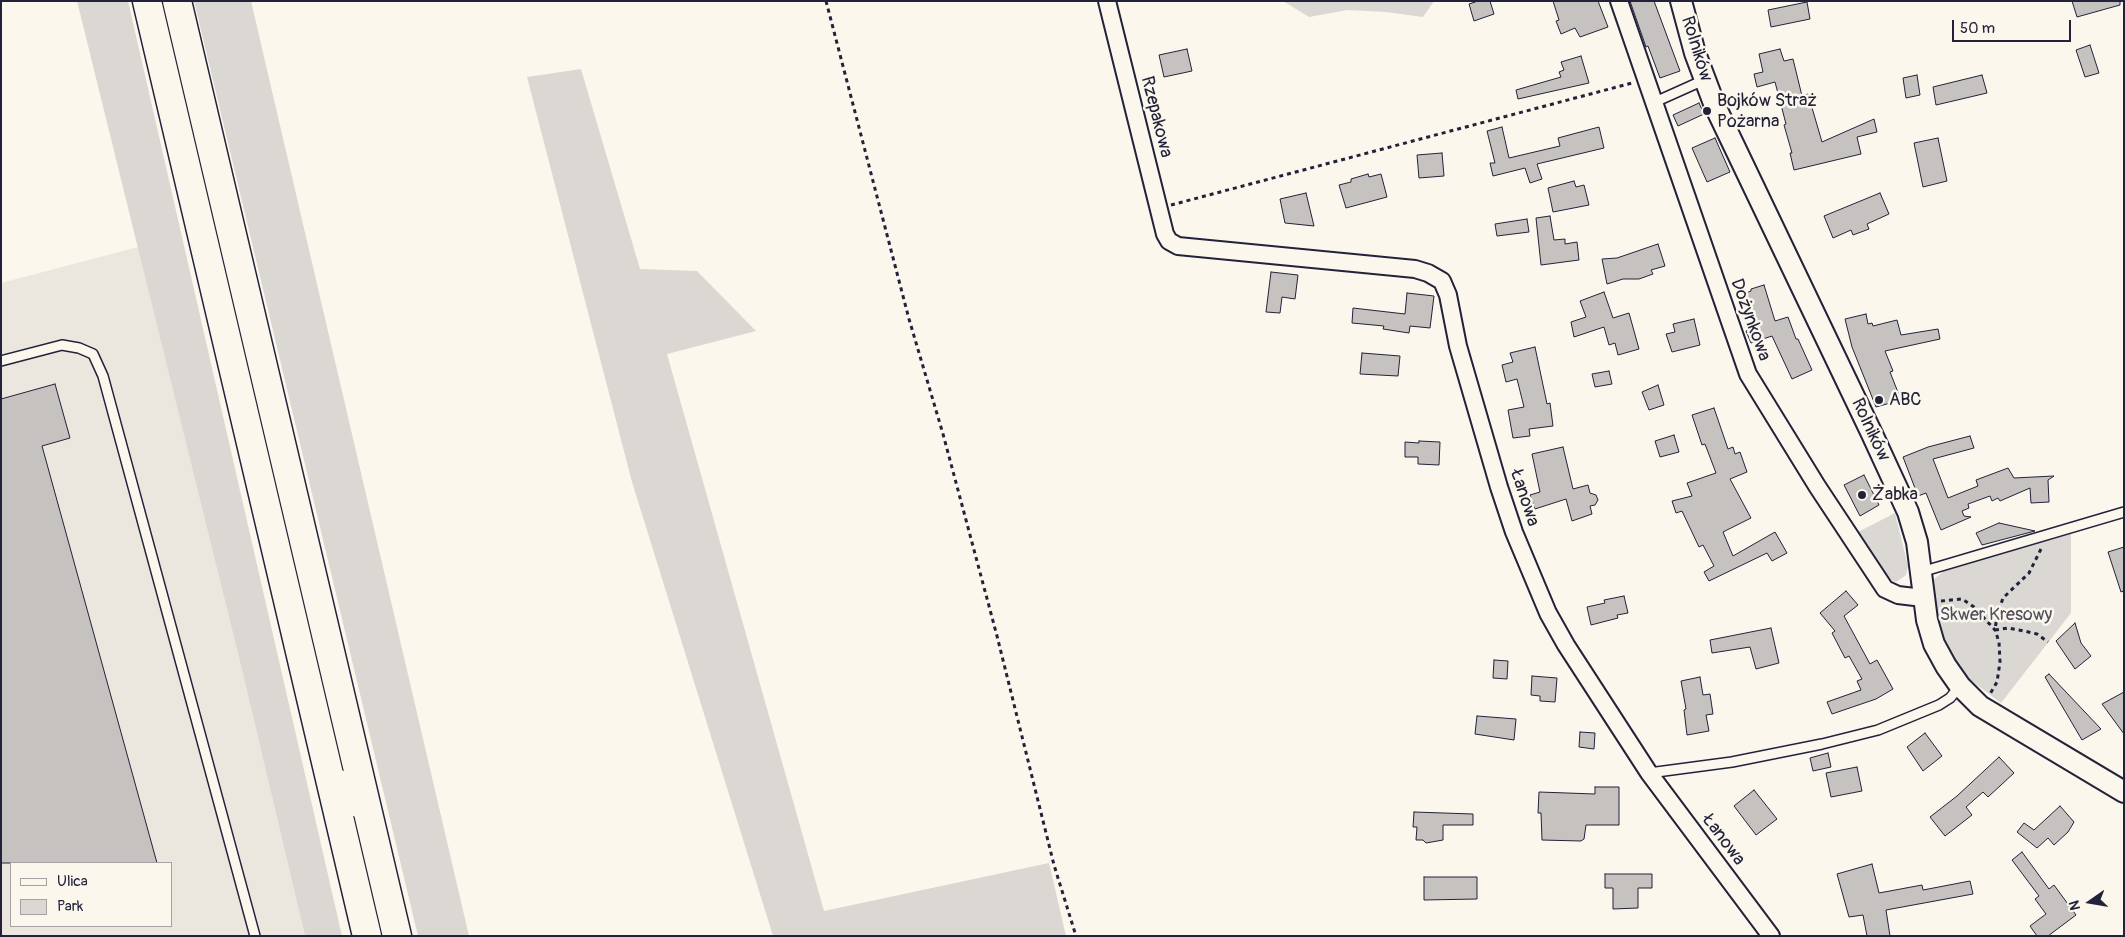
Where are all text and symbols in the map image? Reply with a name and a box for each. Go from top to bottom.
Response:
scale bar [1955,10,2074,42]
street label: Rolników [1676,14,1716,84]
text: 50 m [1960,19,1995,38]
street label: Rzepakowa [1135,74,1177,160]
place label: Bojków Straż Pożarna [1717,90,1817,132]
marker: Bojków Straż Pożarna [1701,105,1713,117]
street label: Dożynkowa [1725,276,1775,364]
place label: ABC [1889,389,1921,411]
marker: ABC [1873,394,1885,406]
street label: Rolników [1846,395,1894,465]
street label: Łanowa [1505,467,1543,529]
place label: Żabka [1872,484,1918,506]
marker: Żabka [1856,489,1868,501]
park label: Skwer Kresowy [1940,604,2052,626]
street label: Łanowa [1697,810,1749,870]
legend [10,862,172,927]
text: Ulica [57,872,88,891]
north arrow [2065,877,2115,927]
text: Park [57,897,83,916]
text: N [2066,899,2084,912]

